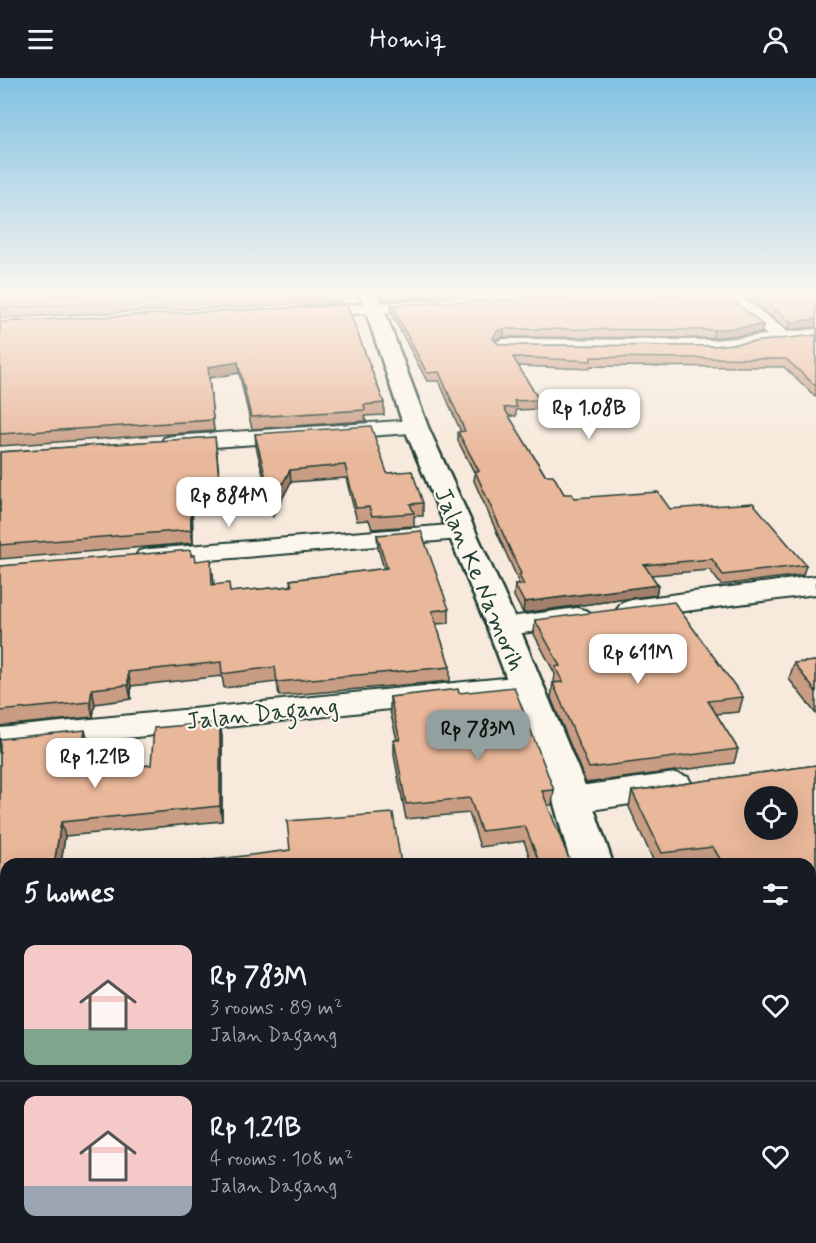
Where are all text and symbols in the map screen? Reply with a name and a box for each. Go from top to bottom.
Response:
text: Homiq [369,22,447,57]
icon: menu [24,23,57,56]
icon: person [759,23,792,56]
pin: Rp 1.08B [527,389,651,440]
text: Rp 1.08B [552,395,626,422]
pin: Rp 884M [174,477,284,528]
text: Rp 884M [190,483,268,510]
street label: Jalan Ke Namorih [426,483,531,676]
pin: Rp 611M [583,634,693,685]
text: Rp 611M [603,640,673,667]
street label: Jalan Dagang [185,691,340,741]
pin: Rp 783M [423,710,533,761]
text: Rp 783M [441,716,515,743]
pin: Rp 1.21B [33,738,157,789]
text: Rp 1.21B [60,744,130,771]
map controls [744,786,798,840]
button: locate [744,786,798,840]
text: 5 homes [24,877,115,911]
icon: filters [759,878,792,911]
text: Rp 783M [210,961,307,995]
icon: home [72,969,144,1041]
icon: heart [759,989,792,1022]
text: 3 rooms · 89 m² [210,995,343,1022]
text: Jalan Dagang [210,1022,337,1049]
text: Rp 1.21B [210,1112,301,1146]
icon: home [72,1120,144,1192]
icon: heart [759,1140,792,1173]
text: 4 rooms · 108 m² [210,1146,353,1173]
text: Jalan Dagang [210,1173,337,1200]

